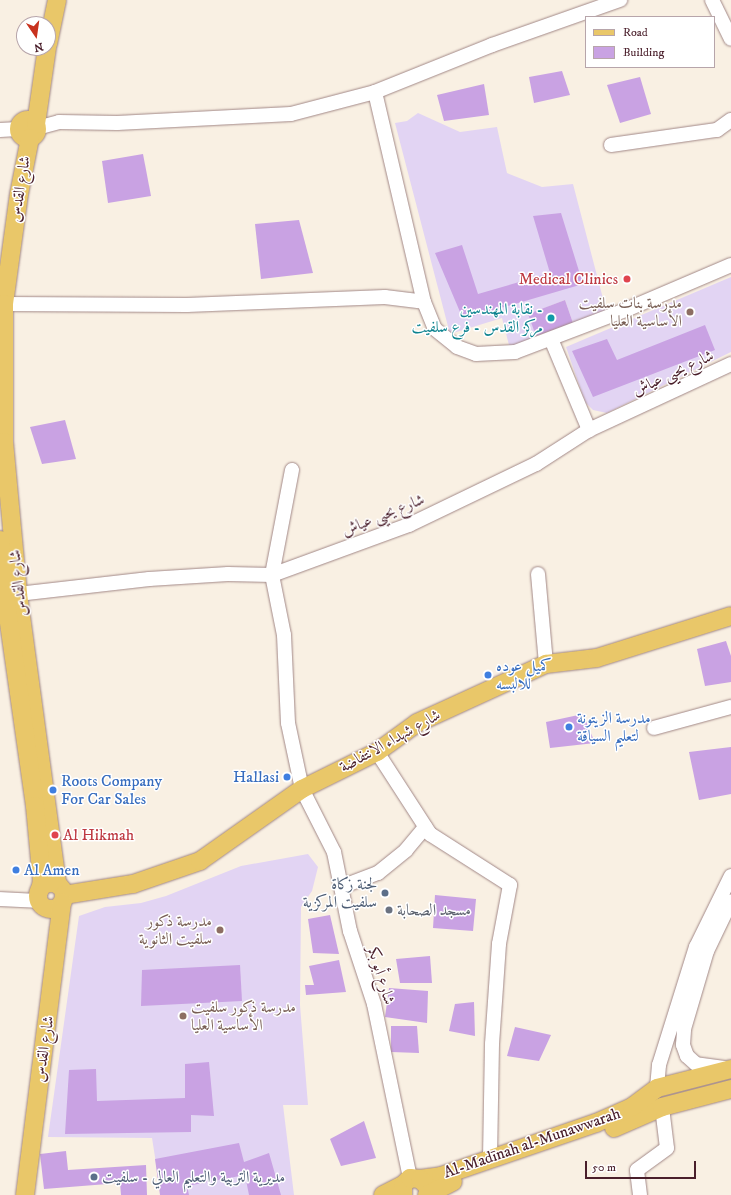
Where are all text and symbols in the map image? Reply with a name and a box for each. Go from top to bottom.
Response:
north arrow [16,16,56,56]
legend [585,16,715,68]
text: Road [623,25,648,40]
text: N [32,39,44,55]
text: Building [623,45,664,60]
street label: شارع القدس [5,154,35,224]
place label: Medical Clinics [519,269,618,289]
marker: Medical Clinics [621,273,633,285]
place label: مدرسة بنات سلفيت الأساسية العليا [578,293,682,331]
place label: نقابة المهندسين - مركز القدس - فرع سلفيت [412,299,543,337]
marker: مدرسة بنات سلفيت الأساسية العليا [685,307,695,317]
marker: نقابة المهندسين - مركز القدس - فرع سلفيت [546,313,556,323]
street label: شارع يحيى عياش [629,346,717,400]
street label: شارع يحيى عياش [339,490,427,540]
street label: شارع القدس [5,549,31,617]
place label: كميل عوده للالبسه [496,656,552,694]
marker: كميل عوده للالبسه [483,670,493,680]
street label: شارع شهداء الانتفاضة [336,705,444,777]
place label: مدرسة الزيتونة لتعليم السياقة [577,708,651,746]
marker: مدرسة الزيتونة لتعليم السياقة [564,722,574,732]
place label: Hallasi [233,767,279,787]
place label: Roots Company For Car Sales [61,771,162,809]
marker: Hallasi [282,772,292,782]
marker: Roots Company For Car Sales [48,785,58,795]
place label: Al Hikmah [63,825,134,845]
marker: Al Hikmah [50,830,60,840]
place label: Al Amen [24,860,80,880]
marker: Al Amen [11,865,21,875]
place label: لجنة زكاة سلفيت المركزية [303,874,377,912]
marker: لجنة زكاة سلفيت المركزية [380,888,390,898]
place label: مسجد الصحابة [397,900,471,920]
marker: مسجد الصحابة [384,905,394,915]
place label: مدرسة ذكور سلفيت الثانوية [139,911,212,949]
marker: مدرسة ذكور سلفيت الثانوية [215,925,225,935]
street label: شارع أبو بكر [363,943,399,1007]
place label: مدرسة ذكور سلفيت الأساسية العليا [191,997,296,1035]
marker: مدرسة ذكور سلفيت الأساسية العليا [178,1011,188,1021]
street label: شارع القدس [30,1015,58,1083]
street label: Al-Madīnah al-Munawwarah [441,1104,623,1182]
scale bar [587,1153,698,1179]
text: 50 m [592,1160,616,1175]
place label: مديرية التربية والتعليم العالي - سلفيت [102,1167,285,1187]
marker: مديرية التربية والتعليم العالي - سلفيت [89,1172,99,1182]

